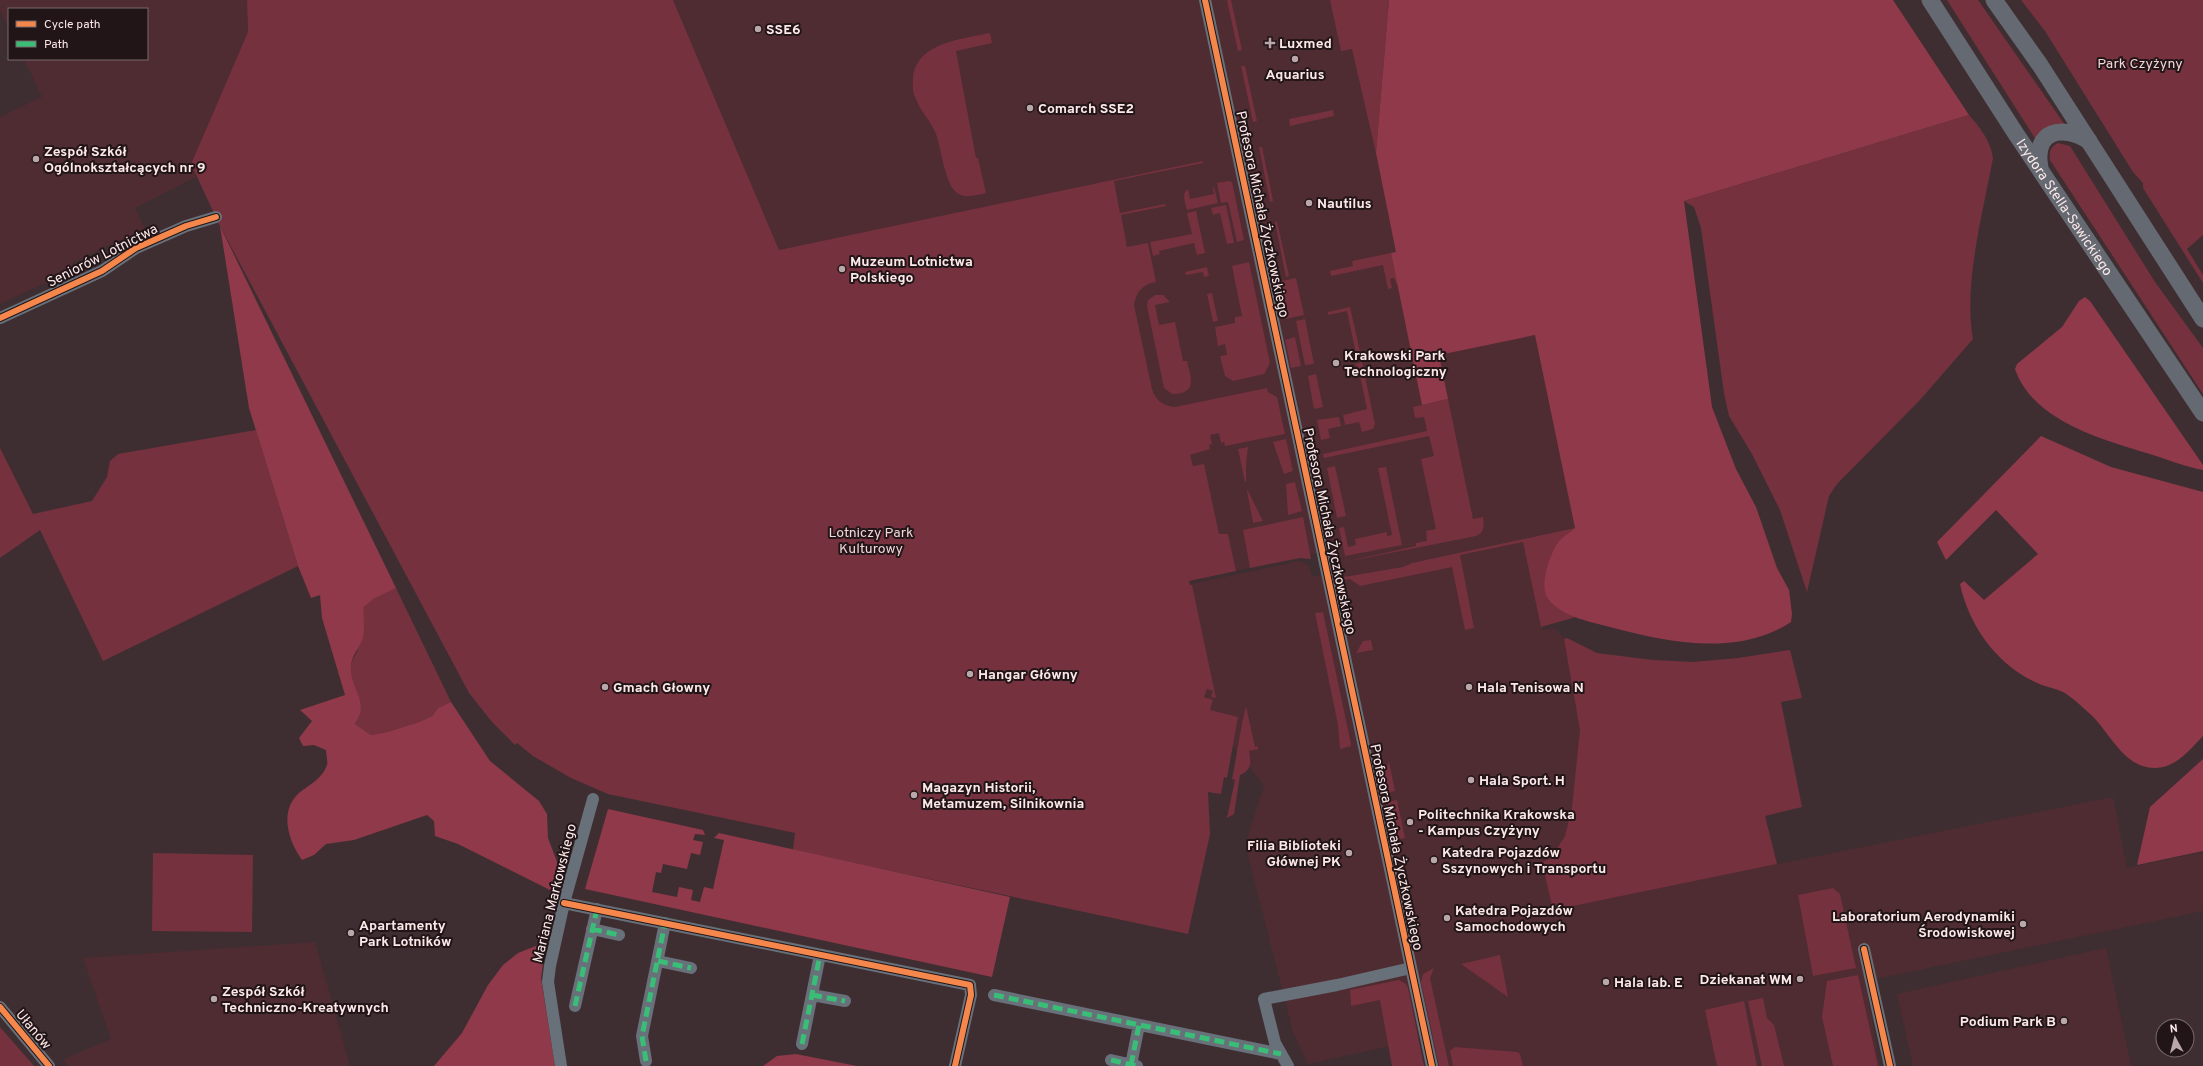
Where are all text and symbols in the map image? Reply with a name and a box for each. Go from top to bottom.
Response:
legend [8,8,148,60]
text: Cycle path [44,17,101,33]
place label: SSE6 [766,22,801,39]
marker: SSE6 [753,24,763,34]
place label: Luxmed [1279,36,1332,53]
text: Path [44,37,69,53]
marker: Luxmed [1264,37,1276,49]
marker: Aquarius [1290,54,1300,64]
park label: Park Czyżyny [2097,56,2183,73]
place label: Aquarius [1265,67,1325,84]
place label: Comarch SSE2 [1038,101,1134,118]
marker: Comarch SSE2 [1025,103,1035,113]
street label: Profesora Michała Życzkowskiego [1231,109,1293,319]
street label: Izydora Stella-Sawickiego [2012,136,2116,280]
place label: Zespół Szkół Ogólnokształcących nr 9 [44,144,206,177]
marker: Zespół Szkół Ogólnokształcących nr 9 [31,154,41,164]
place label: Nautilus [1317,196,1372,213]
marker: Nautilus [1304,198,1314,208]
street label: Seniorów Lotnictwa [44,221,161,292]
place label: Muzeum Lotnictwa Polskiego [850,254,973,287]
marker: Muzeum Lotnictwa Polskiego [837,264,847,274]
place label: Krakowski Park Technologiczny [1344,348,1447,381]
marker: Krakowski Park Technologiczny [1331,358,1341,368]
street label: Profesora Michała Życzkowskiego [1298,426,1360,636]
park label: Lotniczy Park Kulturowy [828,525,914,558]
place label: Hangar Główny [978,667,1078,684]
marker: Hangar Główny [965,669,975,679]
place label: Gmach Głowny [613,680,710,697]
place label: Hala Tenisowa N [1477,680,1584,697]
marker: Gmach Głowny [600,682,610,692]
marker: Hala Tenisowa N [1464,682,1474,692]
street label: Profesora Michała Życzkowskiego [1365,742,1427,952]
place label: Hala Sport. H [1479,773,1565,790]
marker: Hala Sport. H [1466,775,1476,785]
place label: Magazyn Historii, Metamuzem, Silnikownia [922,780,1084,813]
marker: Magazyn Historii, Metamuzem, Silnikownia [909,790,919,800]
place label: Politechnika Krakowska - Kampus Czyżyny [1418,807,1575,840]
marker: Politechnika Krakowska - Kampus Czyżyny [1405,817,1415,827]
street label: Mariana Markowskiego [530,822,581,965]
place label: Filia Biblioteki Głównej PK [1247,838,1341,871]
place label: Katedra Pojazdów Sszynowych i Transportu [1442,845,1606,878]
marker: Filia Biblioteki Głównej PK [1344,848,1354,858]
marker: Katedra Pojazdów Sszynowych i Transportu [1429,855,1439,865]
place label: Katedra Pojazdów Samochodowych [1455,903,1573,936]
place label: Laboratorium Aerodynamiki Środowiskowej [1832,909,2015,942]
marker: Katedra Pojazdów Samochodowych [1442,913,1452,923]
place label: Apartamenty Park Lotników [359,918,451,951]
marker: Laboratorium Aerodynamiki Środowiskowej [2018,919,2028,929]
marker: Apartamenty Park Lotników [346,928,356,938]
place label: Dziekanat WM [1700,972,1792,989]
marker: Dziekanat WM [1795,974,1805,984]
place label: Hala lab. E [1614,975,1683,992]
marker: Hala lab. E [1601,977,1611,987]
place label: Zespół Szkół Techniczno-Kreatywnych [222,984,389,1017]
marker: Zespół Szkół Techniczno-Kreatywnych [209,994,219,1004]
street label: Ułanów [11,1007,54,1053]
place label: Podium Park B [1960,1014,2056,1031]
marker: Podium Park B [2059,1016,2069,1026]
north arrow [2155,1018,2195,1058]
text: N [2169,1022,2179,1036]

